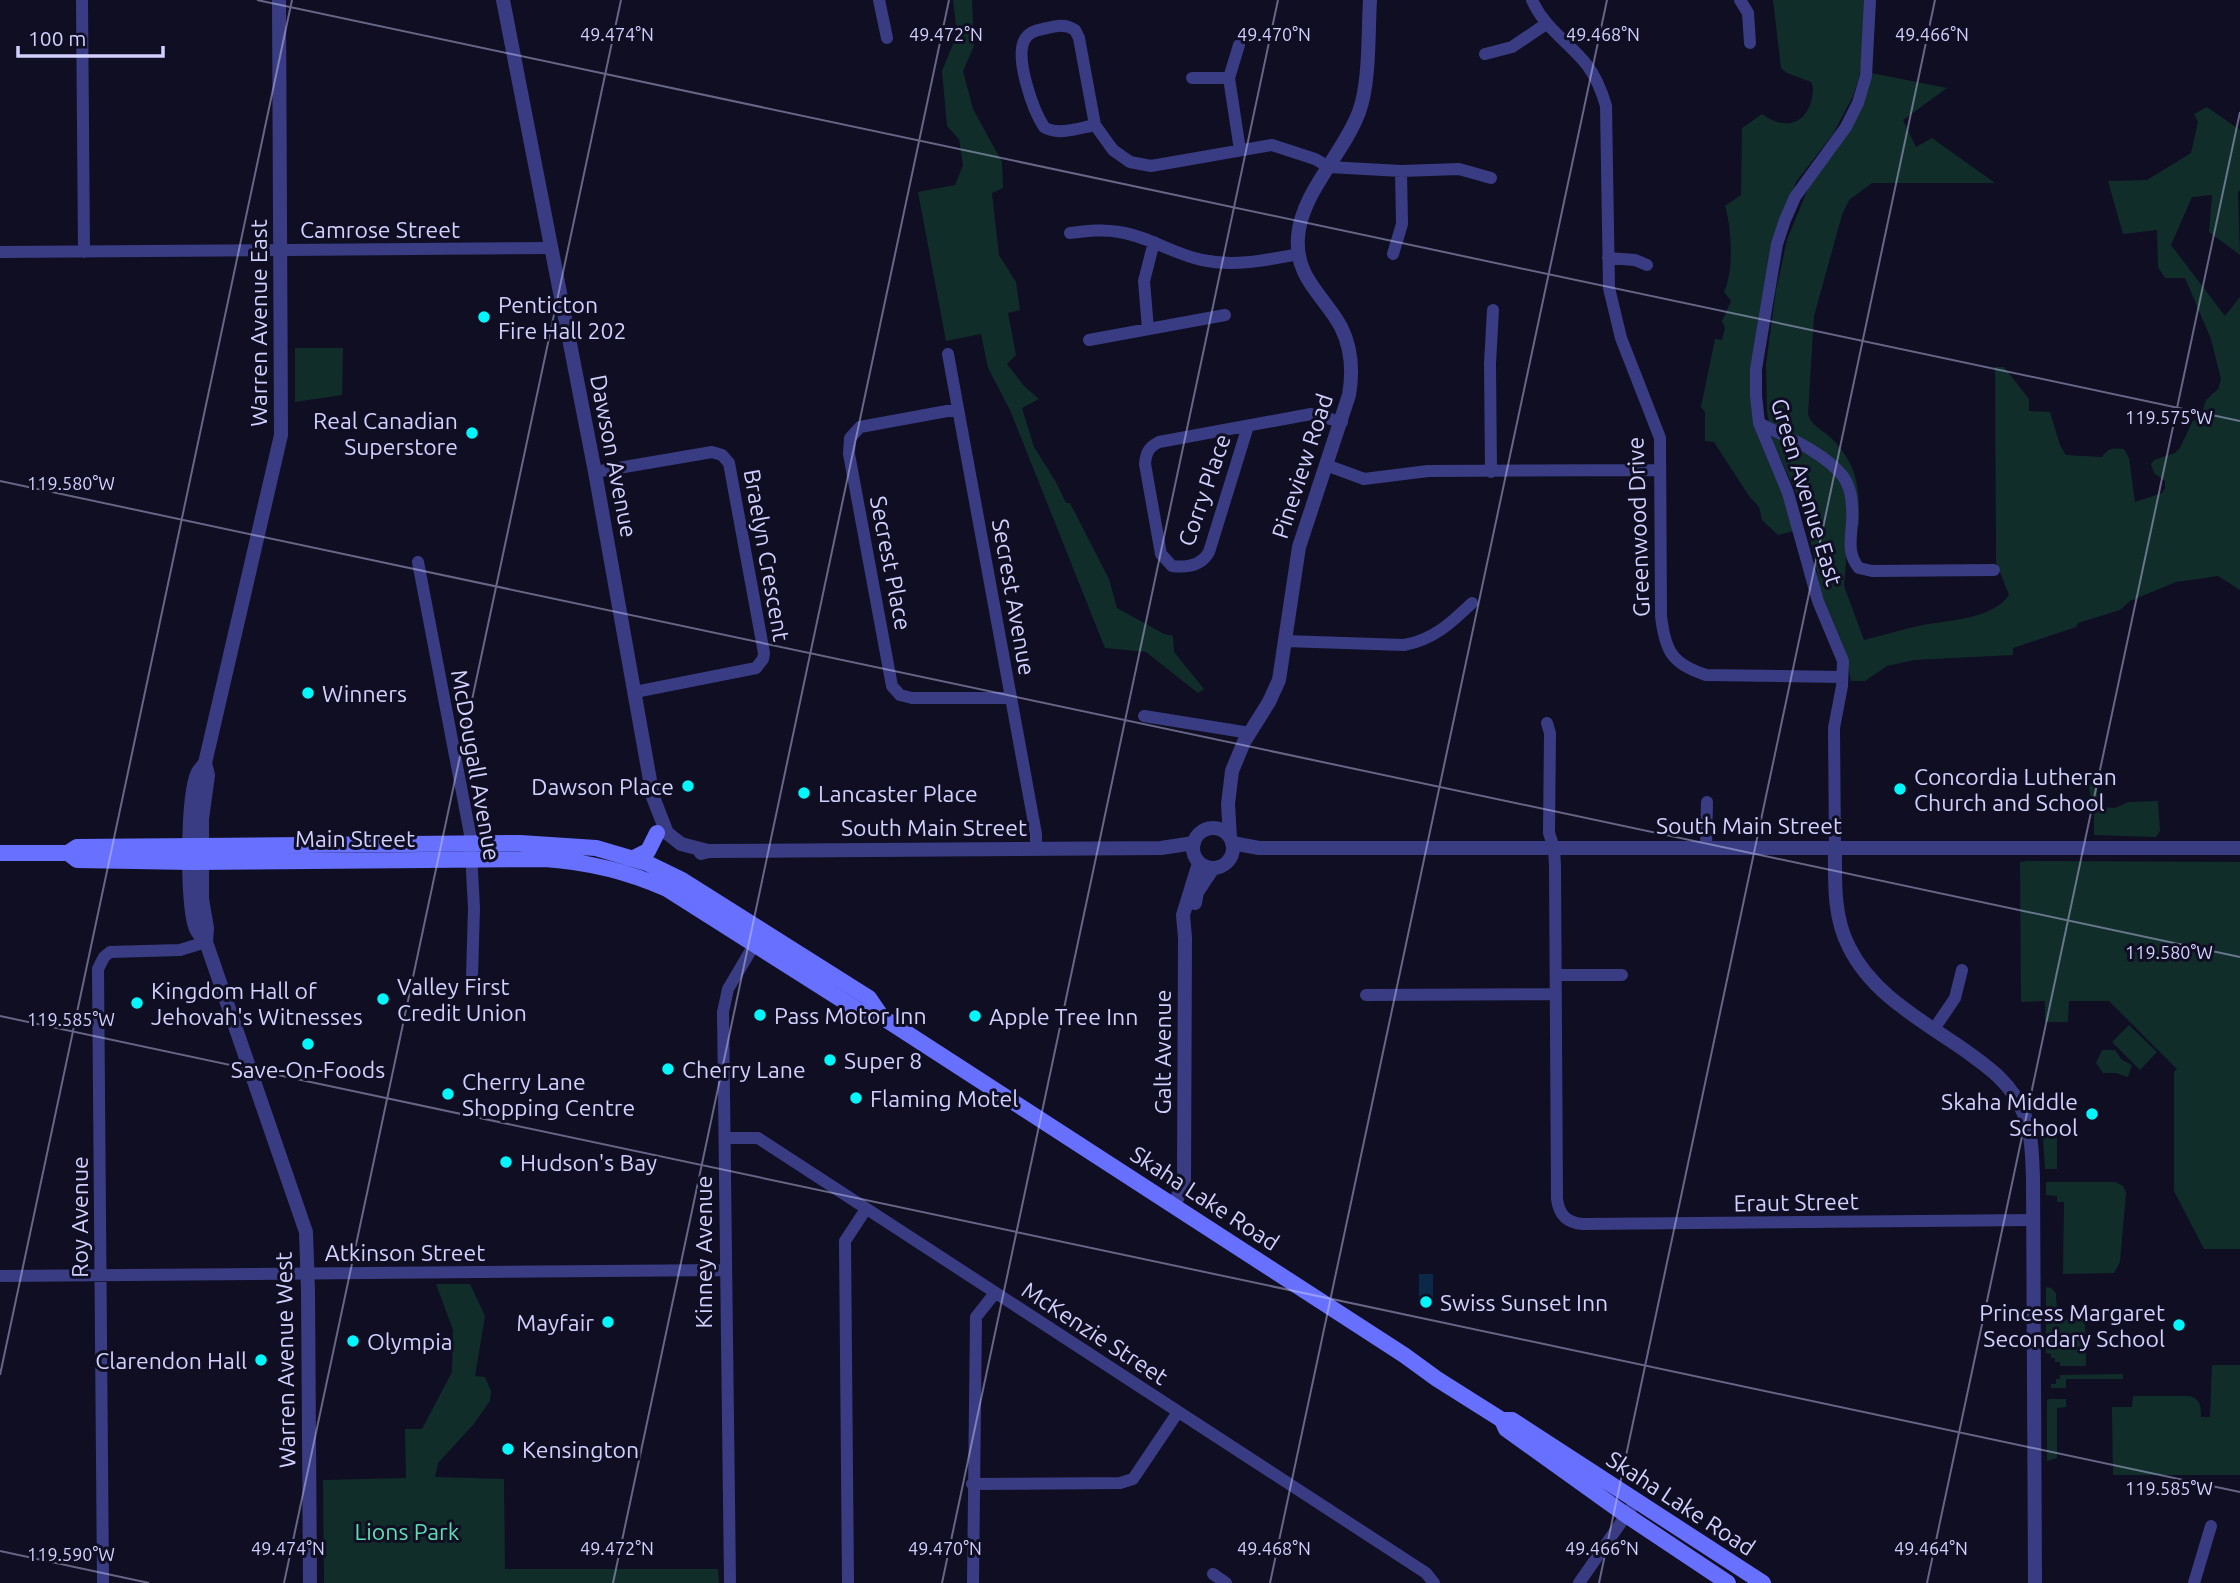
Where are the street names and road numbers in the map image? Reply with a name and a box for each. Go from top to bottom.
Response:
street label: Camrose Street [300,217,460,242]
street label: Warren Avenue East [246,219,271,427]
street label: Dawson Avenue [586,373,642,539]
street label: Pineview Road [1267,390,1337,542]
street label: Green Avenue East [1767,395,1847,589]
street label: Corry Place [1173,431,1235,549]
street label: Greenwood Drive [1622,436,1654,618]
street label: Braelyn Crescent [740,467,794,643]
street label: Secrest Place [866,494,916,632]
street label: Secrest Avenue [988,517,1040,677]
street label: McDougall Avenue [447,668,505,862]
street label: South Main Street [1656,813,1842,838]
street label: South Main Street [841,815,1027,840]
street label: Main Street [295,826,415,851]
street label: Galt Avenue [1150,990,1175,1114]
street label: Skaha Lake Road [1126,1141,1284,1255]
street label: Roy Avenue [67,1156,92,1278]
street label: Kinney Avenue [691,1176,716,1328]
street label: Eraut Street [1733,1188,1859,1216]
street label: Atkinson Street [325,1240,485,1265]
street label: Warren Avenue West [271,1252,299,1468]
street label: McKenzie Street [1018,1277,1172,1389]
street label: Skaha Lake Road [1602,1446,1760,1560]

